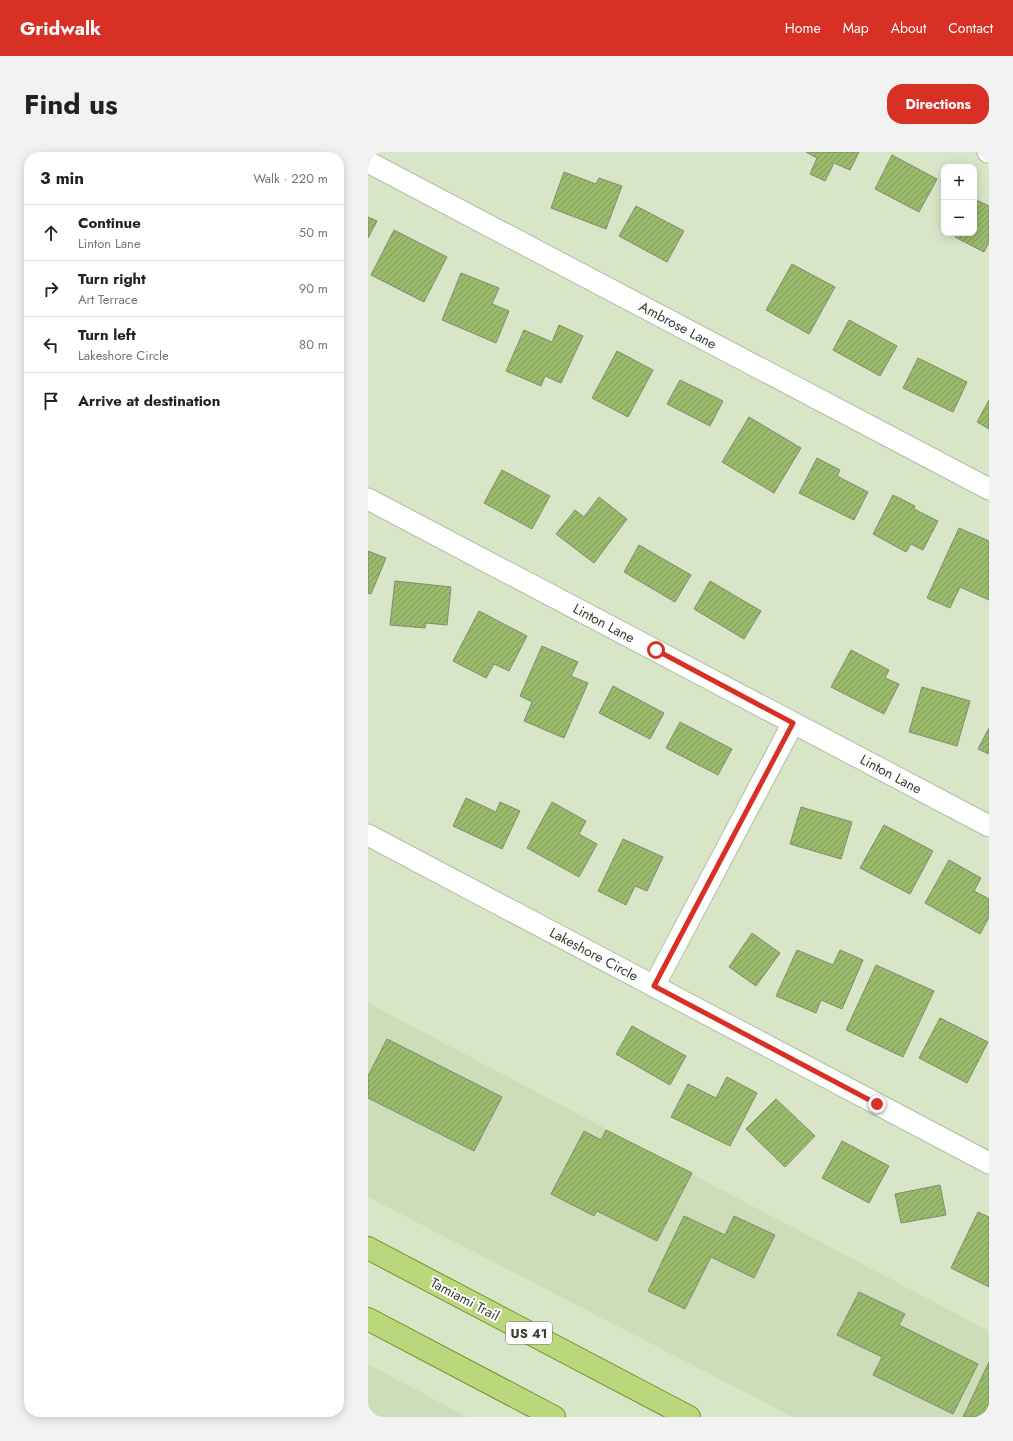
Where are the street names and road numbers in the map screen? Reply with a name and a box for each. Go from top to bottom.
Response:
street label: Ambrose Lane [636,296,720,354]
street label: Linton Lane [570,598,638,648]
street label: Linton Lane [857,749,925,799]
street label: Lakeshore Circle [546,922,642,986]
street label: Tamiami Trail [427,1272,503,1326]
road number: US 41 [506,1322,552,1344]

